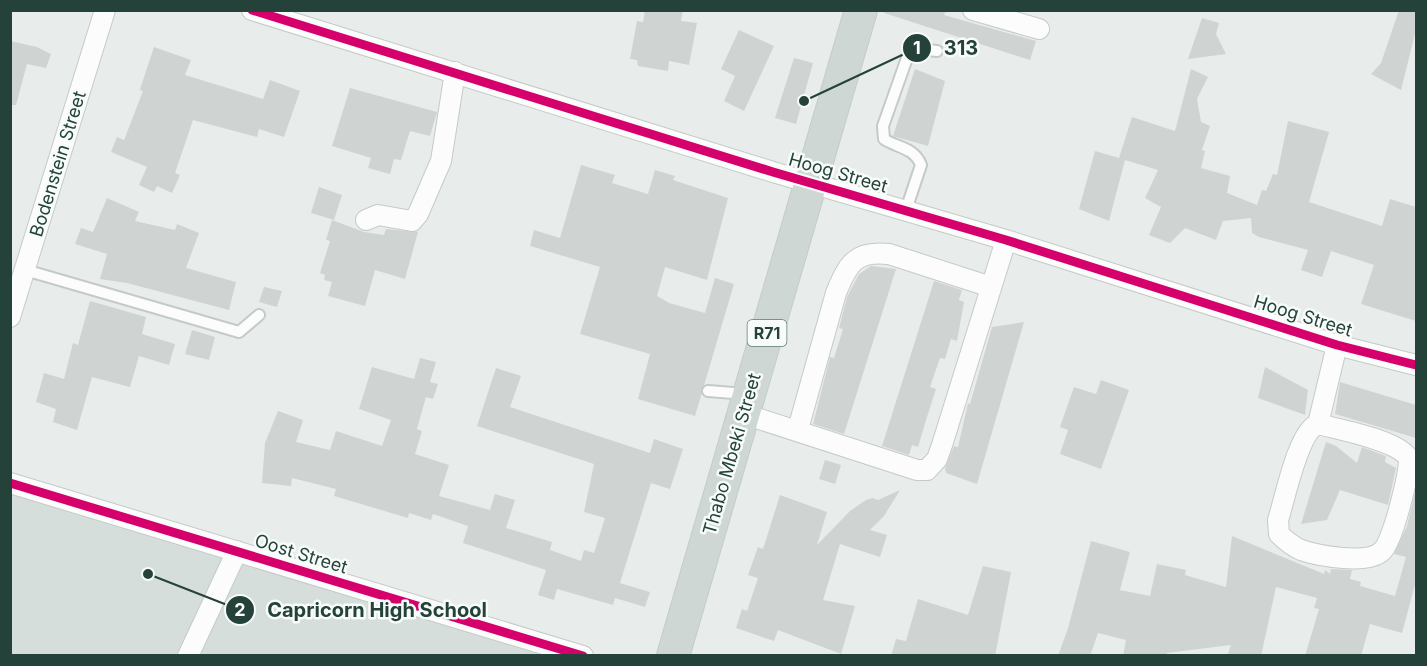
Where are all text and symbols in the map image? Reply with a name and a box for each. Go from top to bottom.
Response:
callout: 313 [902,29,990,67]
text: 313 [944,36,978,60]
text: 1 [913,37,921,58]
street label: Bodenstein Street [25,88,90,239]
street label: Hoog Street [786,148,890,197]
street label: Hoog Street [1251,291,1355,340]
road number: R71 [748,320,786,346]
street label: Thabo Mbeki Street [698,371,765,537]
street label: Oost Street [252,529,350,578]
callout: Capricorn High School [225,591,498,629]
text: Capricorn High School [267,598,487,622]
text: 2 [234,599,246,620]

